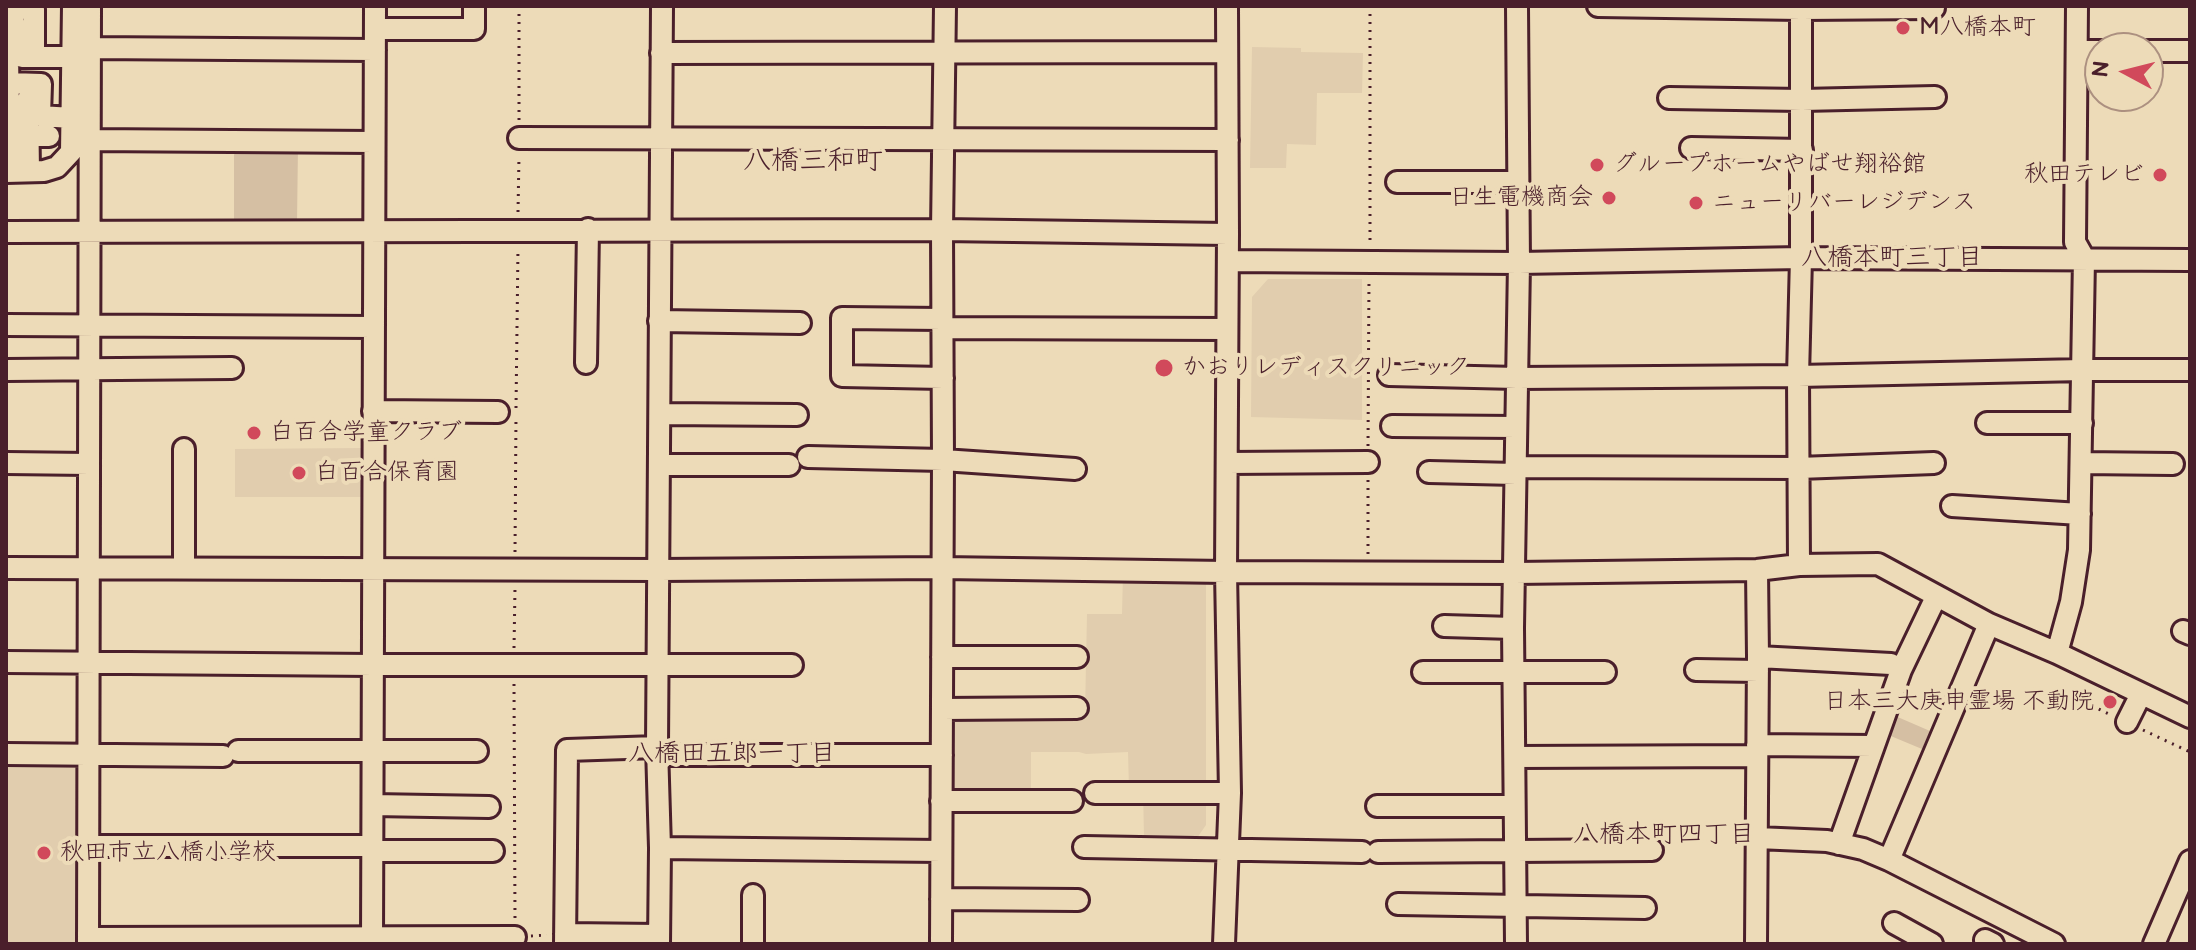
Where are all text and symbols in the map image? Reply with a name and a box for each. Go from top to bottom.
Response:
place label: M八橋本町 [1919,14,2036,42]
marker: M八橋本町 [1894,19,1912,37]
north arrow [2084,32,2164,112]
text: N [2087,59,2116,79]
district label: 八橋三和町 [743,145,883,179]
place label: グループホームやばせ翔裕館 [1613,151,1926,179]
marker: グループホームやばせ翔裕館 [1588,156,1606,174]
place label: 秋田テレビ [2024,161,2144,189]
marker: 秋田テレビ [2151,166,2169,184]
place label: 日生電機商会 [1449,184,1593,212]
marker: 日生電機商会 [1600,189,1618,207]
place label: ニューリバーレジデンス [1712,189,1976,217]
marker: ニューリバーレジデンス [1687,194,1705,212]
district label: 八橋本町三丁目 [1801,242,1983,274]
place label: かおりレディスクリニック [1182,354,1470,382]
marker: かおりレディスクリニック [1153,357,1175,379]
place label: 白百合学童クラブ [270,419,462,447]
marker: 白百合学童クラブ [245,424,263,442]
place label: 白百合保育園 [315,459,459,487]
marker: 白百合保育園 [290,464,308,482]
place label: 日本三大庚申霊場 不動院 [1824,688,2094,716]
marker: 日本三大庚申霊場 不動院 [2101,693,2119,711]
district label: 八橋田五郎一丁目 [628,738,836,770]
district label: 八橋本町四丁目 [1573,819,1755,851]
place label: 秋田市立八橋小学校 [60,839,276,867]
marker: 秋田市立八橋小学校 [35,844,53,862]

